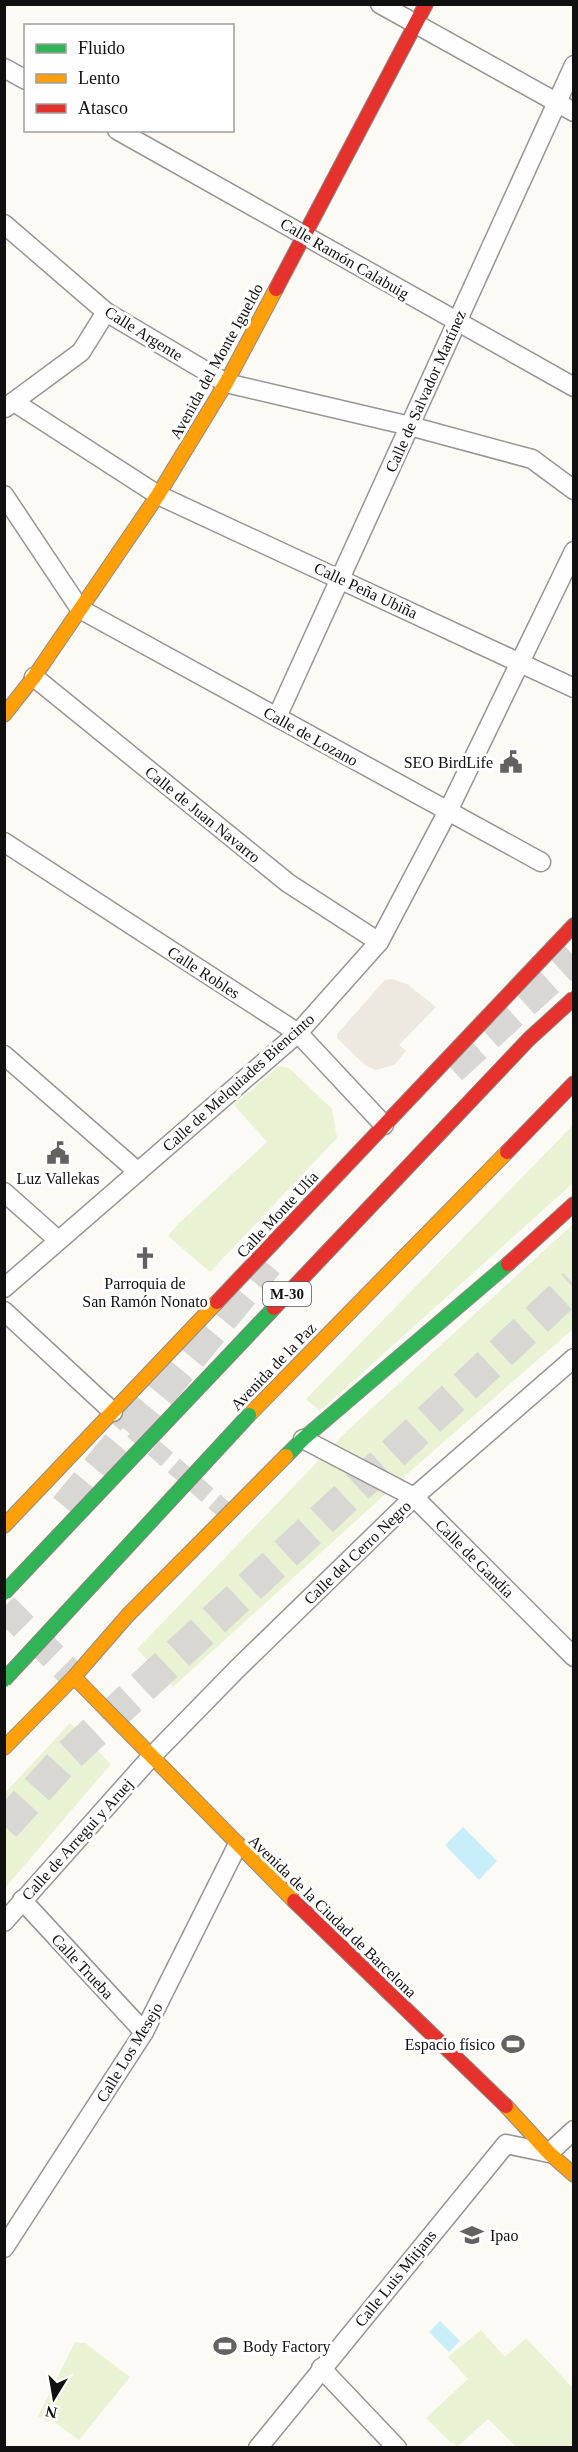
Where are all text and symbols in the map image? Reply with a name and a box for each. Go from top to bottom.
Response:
legend [24,24,234,132]
text: Fluido [78,38,125,58]
text: Lento [78,68,120,88]
text: Atasco [78,98,128,118]
street label: Calle Ramón Calabuig [277,215,412,303]
street label: Avenida del Monte Igueldo [167,280,267,442]
street label: Calle Argente [101,303,186,365]
street label: Calle de Salvador Martínez [382,308,469,475]
street label: Calle Peña Ubiña [311,559,420,622]
street label: Calle de Lozano [261,704,361,769]
public building icon: SEO BirdLife [498,749,524,775]
place label: SEO BirdLife [404,754,493,771]
street label: Calle de Juan Navarro [142,763,263,866]
street label: Calle Robles [165,943,243,1002]
street label: Calle de Melquiades Biencinto [159,1010,318,1156]
public building icon: Luz Vallekas [45,1140,71,1166]
street label: Calle Monte Ulía [233,1168,321,1261]
place label: Luz Vallekas [17,1170,99,1187]
church icon: Parroquia de San Ramón Nonato [132,1245,158,1271]
place label: Parroquia de San Ramón Nonato [82,1275,208,1310]
road number: M-30 [263,1282,311,1306]
street label: Avenida de la Paz [227,1319,319,1414]
street label: Calle del Cerro Negro [300,1497,415,1608]
street label: Calle de Gandía [432,1516,517,1601]
street label: Calle de Arregui y Aruej [18,1775,137,1904]
street label: Avenida de la Ciudad de Barcelona [246,1832,420,2001]
street label: Calle Trueba [48,1930,117,2002]
street label: Calle Los Mesejo [93,2000,167,2106]
sports icon: Espacio físico [500,2031,526,2057]
place label: Espacio físico [405,2036,495,2054]
school or university icon: Ipao [459,2222,485,2248]
street label: Calle Luis Mitjans [351,2227,440,2331]
place label: Ipao [490,2227,518,2245]
sports icon: Body Factory [212,2333,238,2359]
place label: Body Factory [243,2338,331,2356]
north arrow [24,2368,84,2428]
text: N [44,2403,59,2422]

